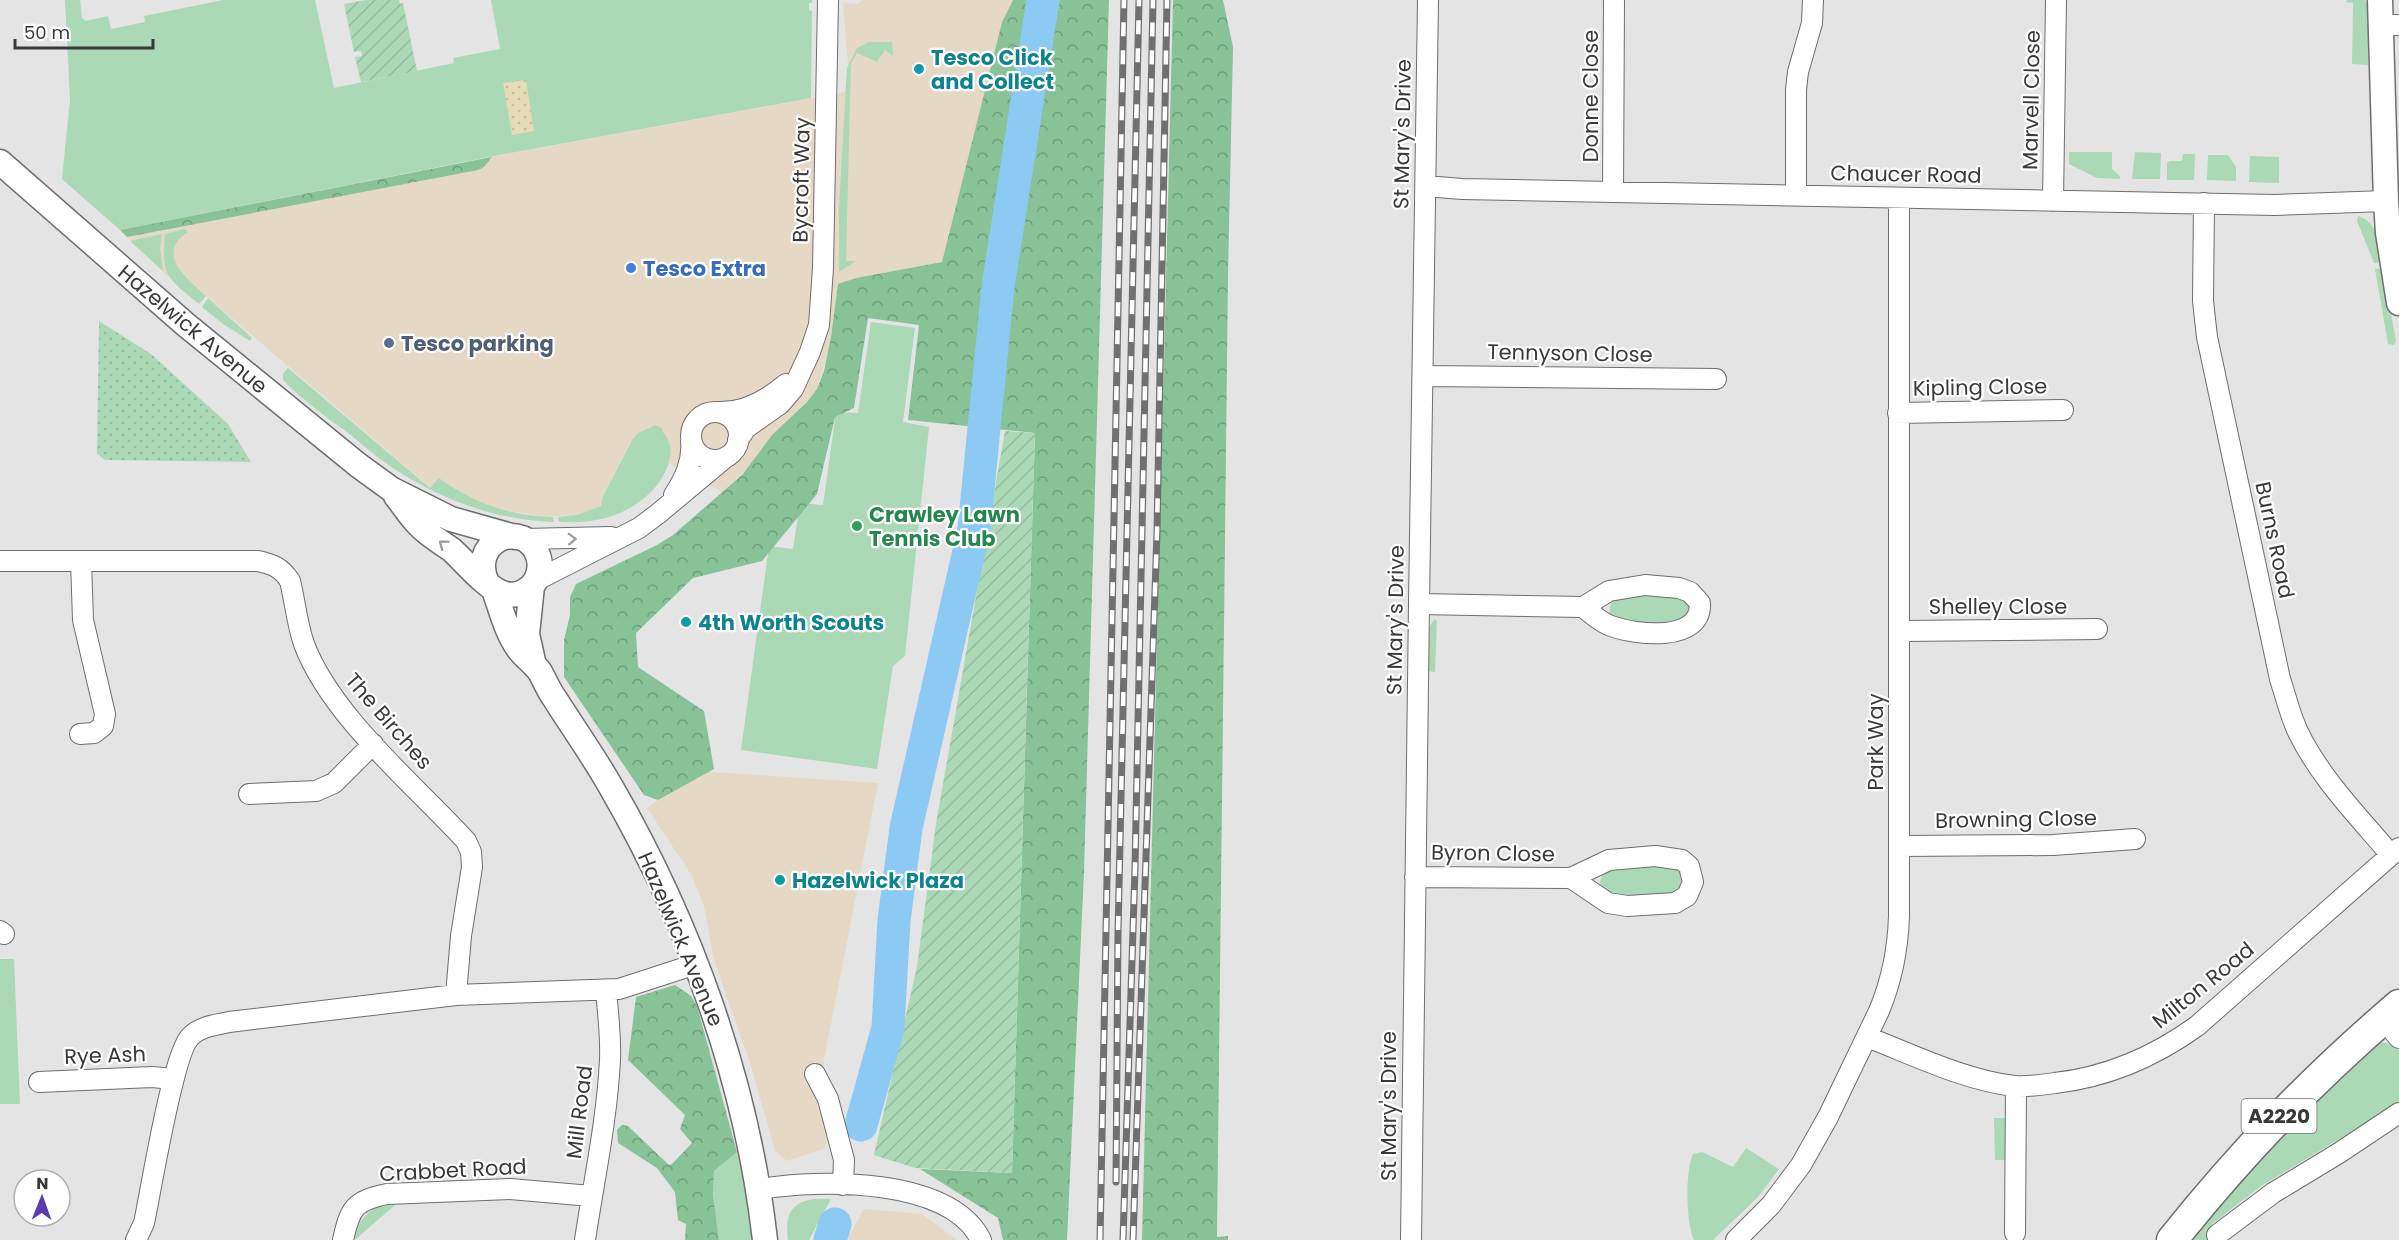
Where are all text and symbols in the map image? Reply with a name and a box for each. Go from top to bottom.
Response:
scale bar [15,12,153,50]
text: 50 m [24,20,70,45]
street label: Donne Close [1576,30,1605,162]
street label: Marvell Close [2015,30,2047,170]
place label: Tesco Click and Collect [931,43,1054,96]
street label: St Mary's Drive [1386,59,1418,209]
marker: Tesco Click and Collect [912,62,926,76]
street label: Bycroft Way [785,117,817,243]
street label: Chaucer Road [1830,158,1982,190]
place label: Tesco Extra [643,254,766,283]
street label: Hazelwick Avenue [112,258,274,400]
marker: Tesco Extra [624,261,638,275]
place label: Tesco parking [401,329,554,358]
marker: Tesco parking [382,336,396,350]
street label: Tennyson Close [1487,337,1653,369]
street label: Kipling Close [1913,371,2047,403]
street label: Burns Road [2248,479,2302,601]
place label: Crawley Lawn Tennis Club [869,500,1020,553]
marker: Crawley Lawn Tennis Club [850,519,864,533]
one-way arrow [567,533,576,545]
one-way arrow [439,540,450,551]
street label: St Mary's Drive [1379,545,1411,695]
street label: Shelley Close [1929,592,2067,621]
place label: 4th Worth Scouts [698,608,884,637]
marker: 4th Worth Scouts [679,615,693,629]
street label: The Birches [339,666,439,776]
street label: Park Way [1861,693,1890,791]
street label: Browning Close [1935,803,2097,835]
street label: Byron Close [1431,837,1555,869]
street label: Hazelwick Avenue [631,847,731,1031]
place label: Hazelwick Plaza [792,866,964,895]
marker: Hazelwick Plaza [773,873,787,887]
street label: Milton Road [2146,935,2260,1035]
street label: St Mary's Drive [1374,1031,1403,1181]
street label: Rye Ash [64,1039,146,1071]
street label: Mill Road [559,1064,599,1160]
road number: A2220 [2242,1099,2316,1133]
street label: Crabbet Road [379,1152,527,1188]
north arrow [12,1168,72,1228]
text: N [36,1172,48,1195]

